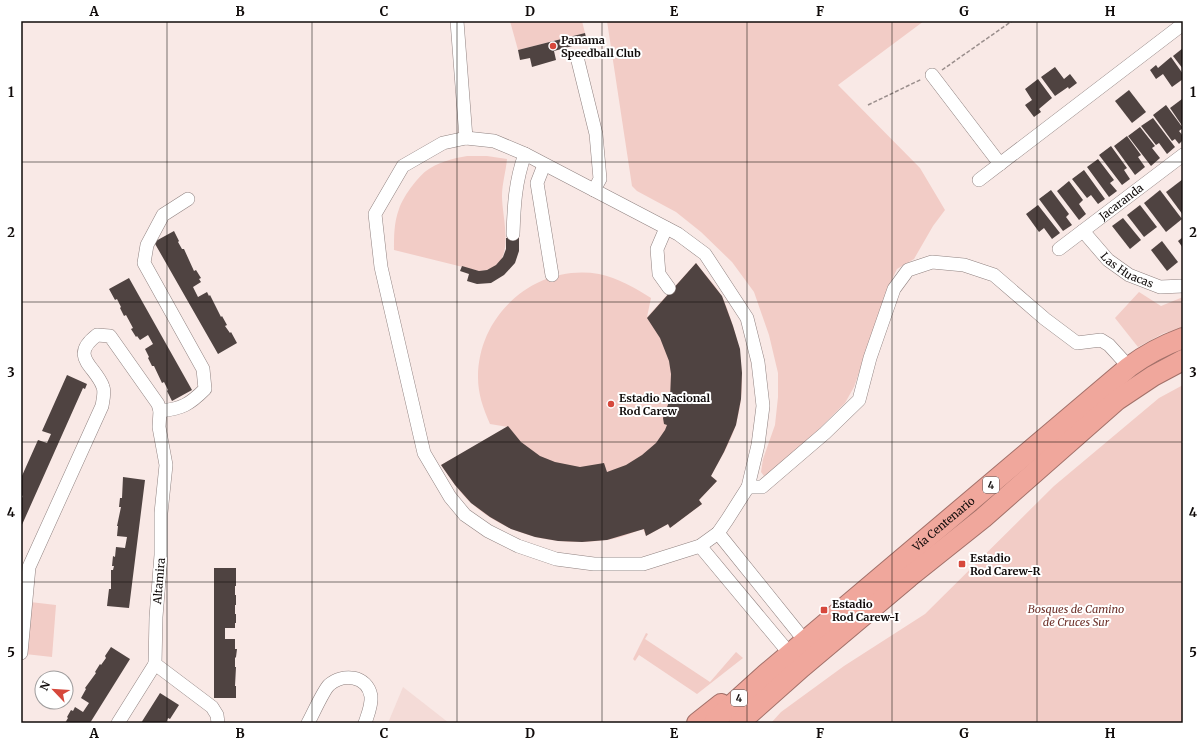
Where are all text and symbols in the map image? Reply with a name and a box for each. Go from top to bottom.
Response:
text: A [88,3,99,20]
text: B [235,3,245,20]
text: C [380,3,389,20]
text: D [525,3,535,20]
text: E [670,3,679,20]
text: F [816,3,824,20]
text: G [959,3,969,20]
text: H [1105,3,1116,20]
place label: Panama Speedball Club [561,33,641,60]
marker: Panama Speedball Club [548,41,558,51]
text: 1 [8,84,14,101]
text: 1 [1190,84,1196,101]
street label: Jacaranda [1095,181,1146,224]
text: 2 [7,224,15,241]
text: 2 [1189,224,1197,241]
street label: Las Huacas [1097,249,1155,291]
text: 3 [7,364,15,381]
text: 3 [1189,364,1197,381]
place label: Estadio Nacional Rod Carew [619,391,710,418]
marker: Estadio Nacional Rod Carew [606,399,616,409]
road number: 4 [983,477,999,493]
street label: Vía Centenario [909,493,978,555]
text: 4 [7,504,16,521]
text: 4 [1189,504,1198,521]
place label: Estadio Rod Carew-R [970,551,1041,578]
street label: Altamira [150,557,168,606]
marker: Estadio Rod Carew-R [957,559,967,569]
place label: Estadio Rod Carew-I [832,597,899,624]
park label: Bosques de Camino de Cruces Sur [1028,602,1124,629]
marker: Estadio Rod Carew-I [819,605,829,615]
text: 5 [7,644,15,661]
text: 5 [1189,644,1197,661]
north arrow [34,670,74,710]
text: N [37,679,53,693]
road number: 4 [731,690,747,706]
text: A [88,725,99,742]
text: B [235,725,245,742]
text: C [380,725,389,742]
text: D [525,725,535,742]
text: E [670,725,679,742]
text: F [816,725,824,742]
text: G [959,725,969,742]
text: H [1105,725,1116,742]

